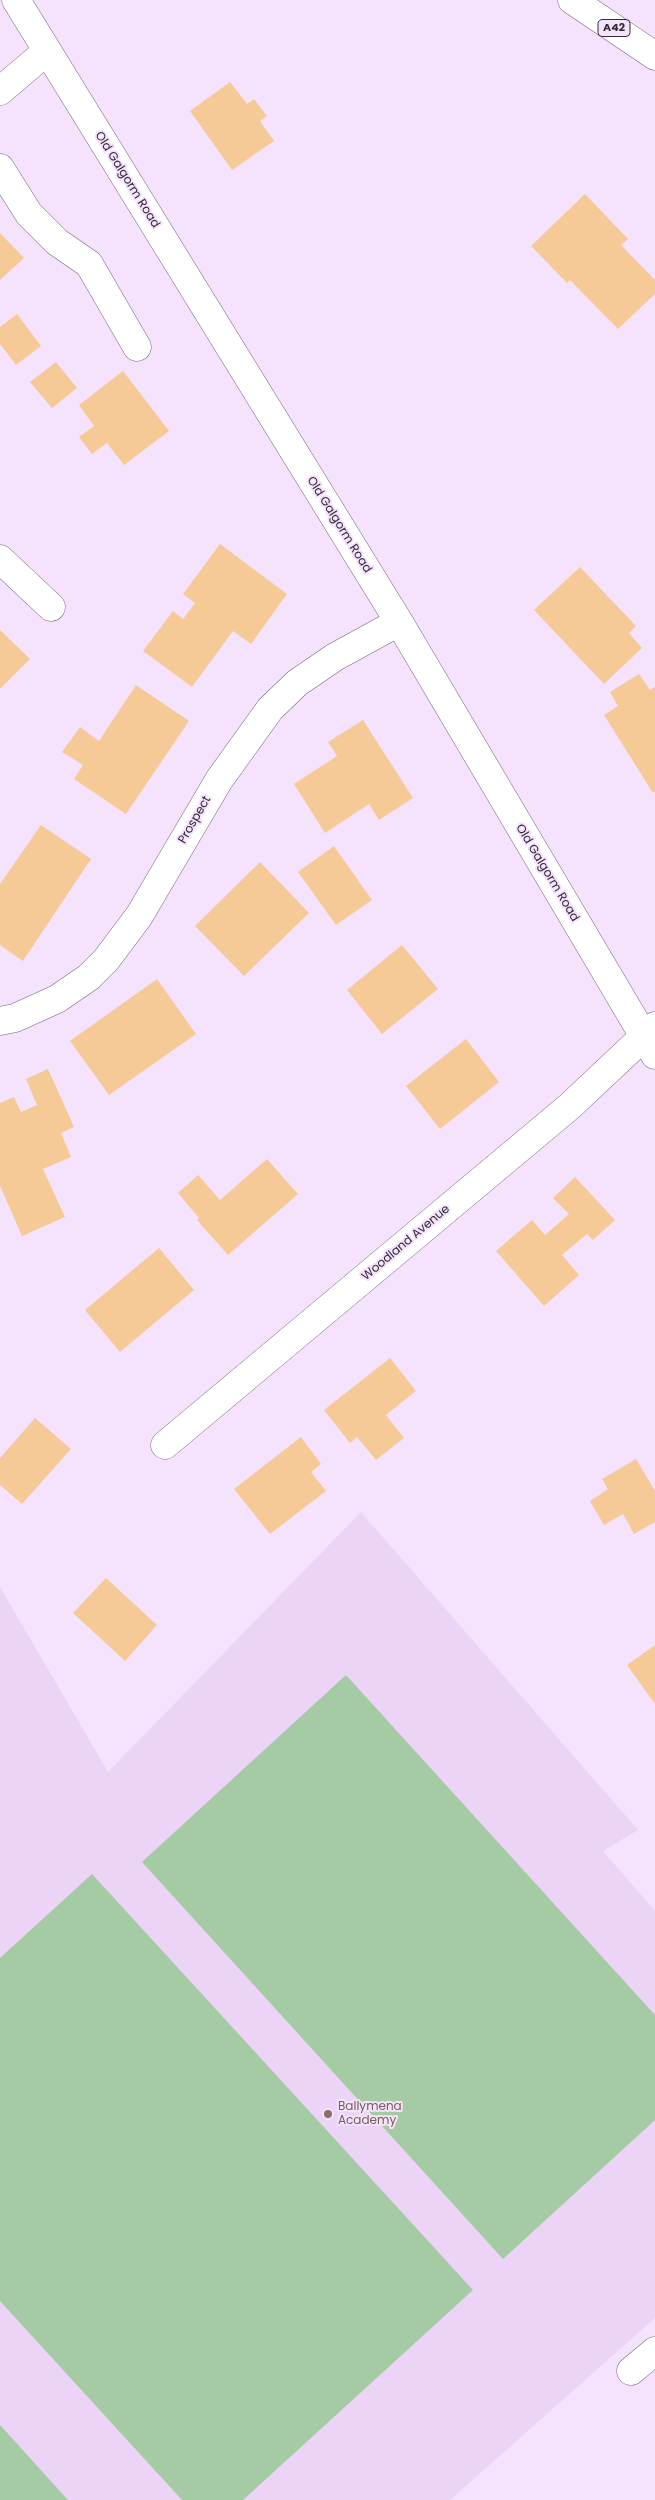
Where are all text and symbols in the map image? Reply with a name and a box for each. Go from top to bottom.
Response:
road number: A42 [598,19,630,36]
street label: Old Galgorm Road [91,129,163,231]
street label: Old Galgorm Road [303,474,375,576]
street label: Prospect [176,794,214,846]
street label: Old Galgorm Road [512,822,582,924]
street label: Woodland Avenue [359,1202,453,1284]
place label: Ballymena Academy [338,2100,402,2128]
marker: Ballymena Academy [322,2108,334,2120]

